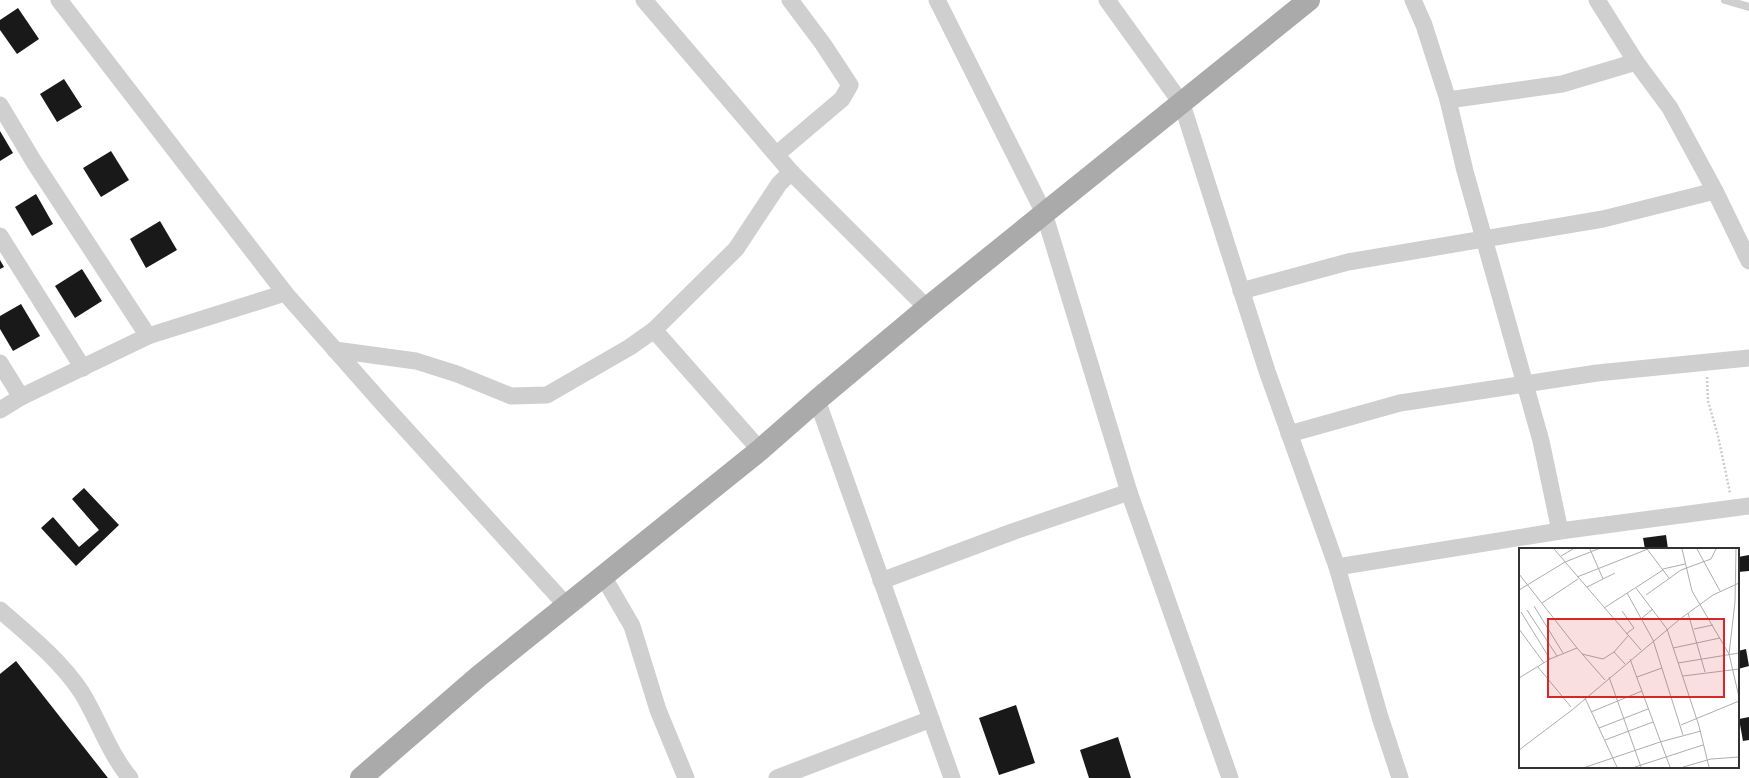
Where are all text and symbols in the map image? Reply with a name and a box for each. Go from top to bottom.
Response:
inset map [1519,548,1739,768]

